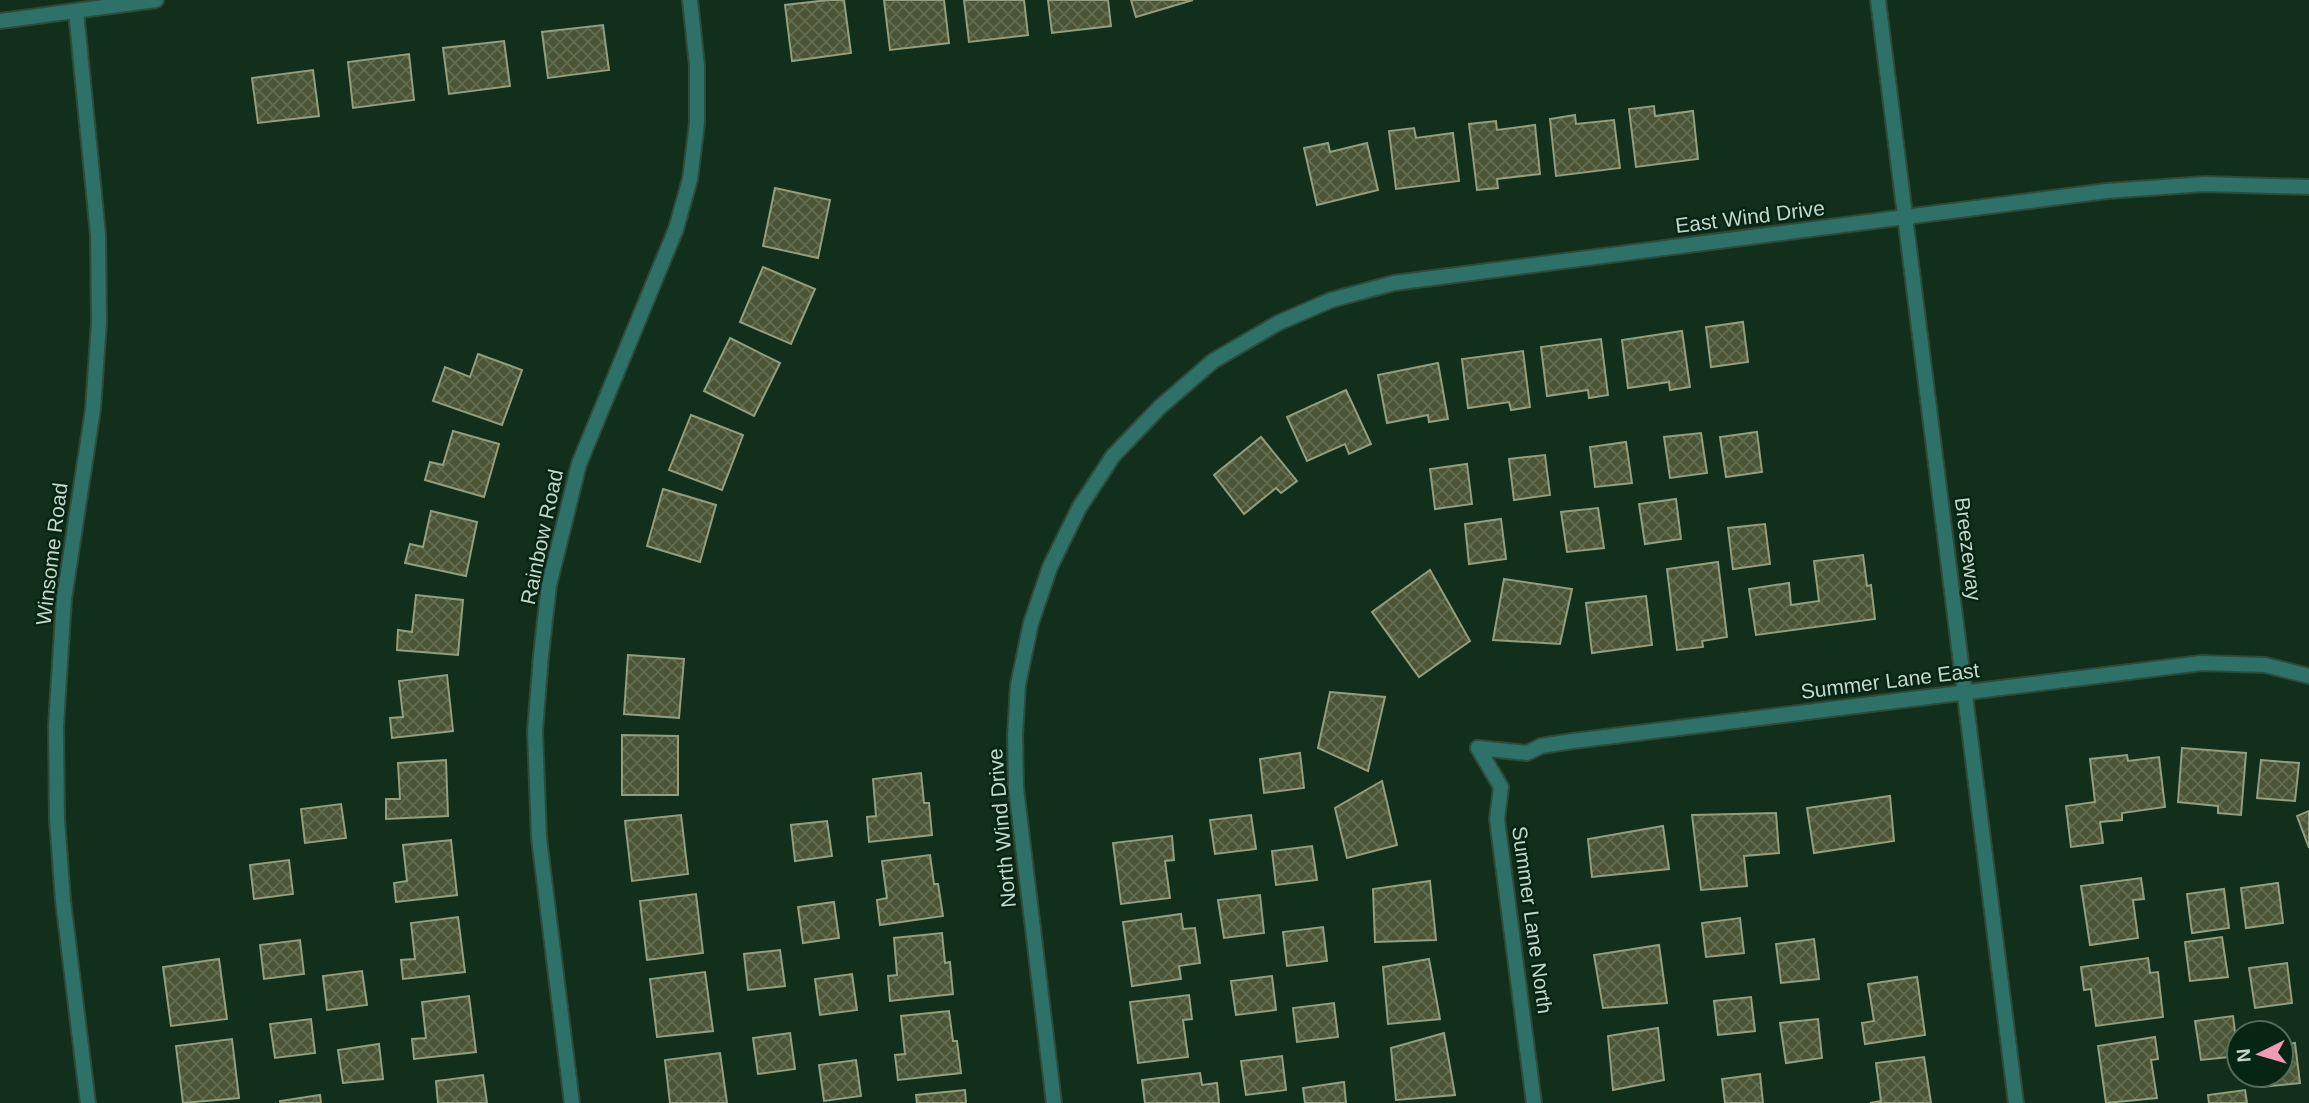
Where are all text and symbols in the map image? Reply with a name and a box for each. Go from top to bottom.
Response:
street label: East Wind Drive [1674,196,1826,237]
street label: Rainbow Road [516,467,567,607]
street label: Winsome Road [31,481,72,627]
street label: Breezeway [1951,496,1986,602]
street label: Summer Lane East [1799,658,1981,703]
street label: North Wind Drive [983,747,1020,909]
street label: Summer Lane North [1508,825,1557,1015]
north arrow [2225,1019,2295,1089]
text: N [2233,1048,2255,1063]

